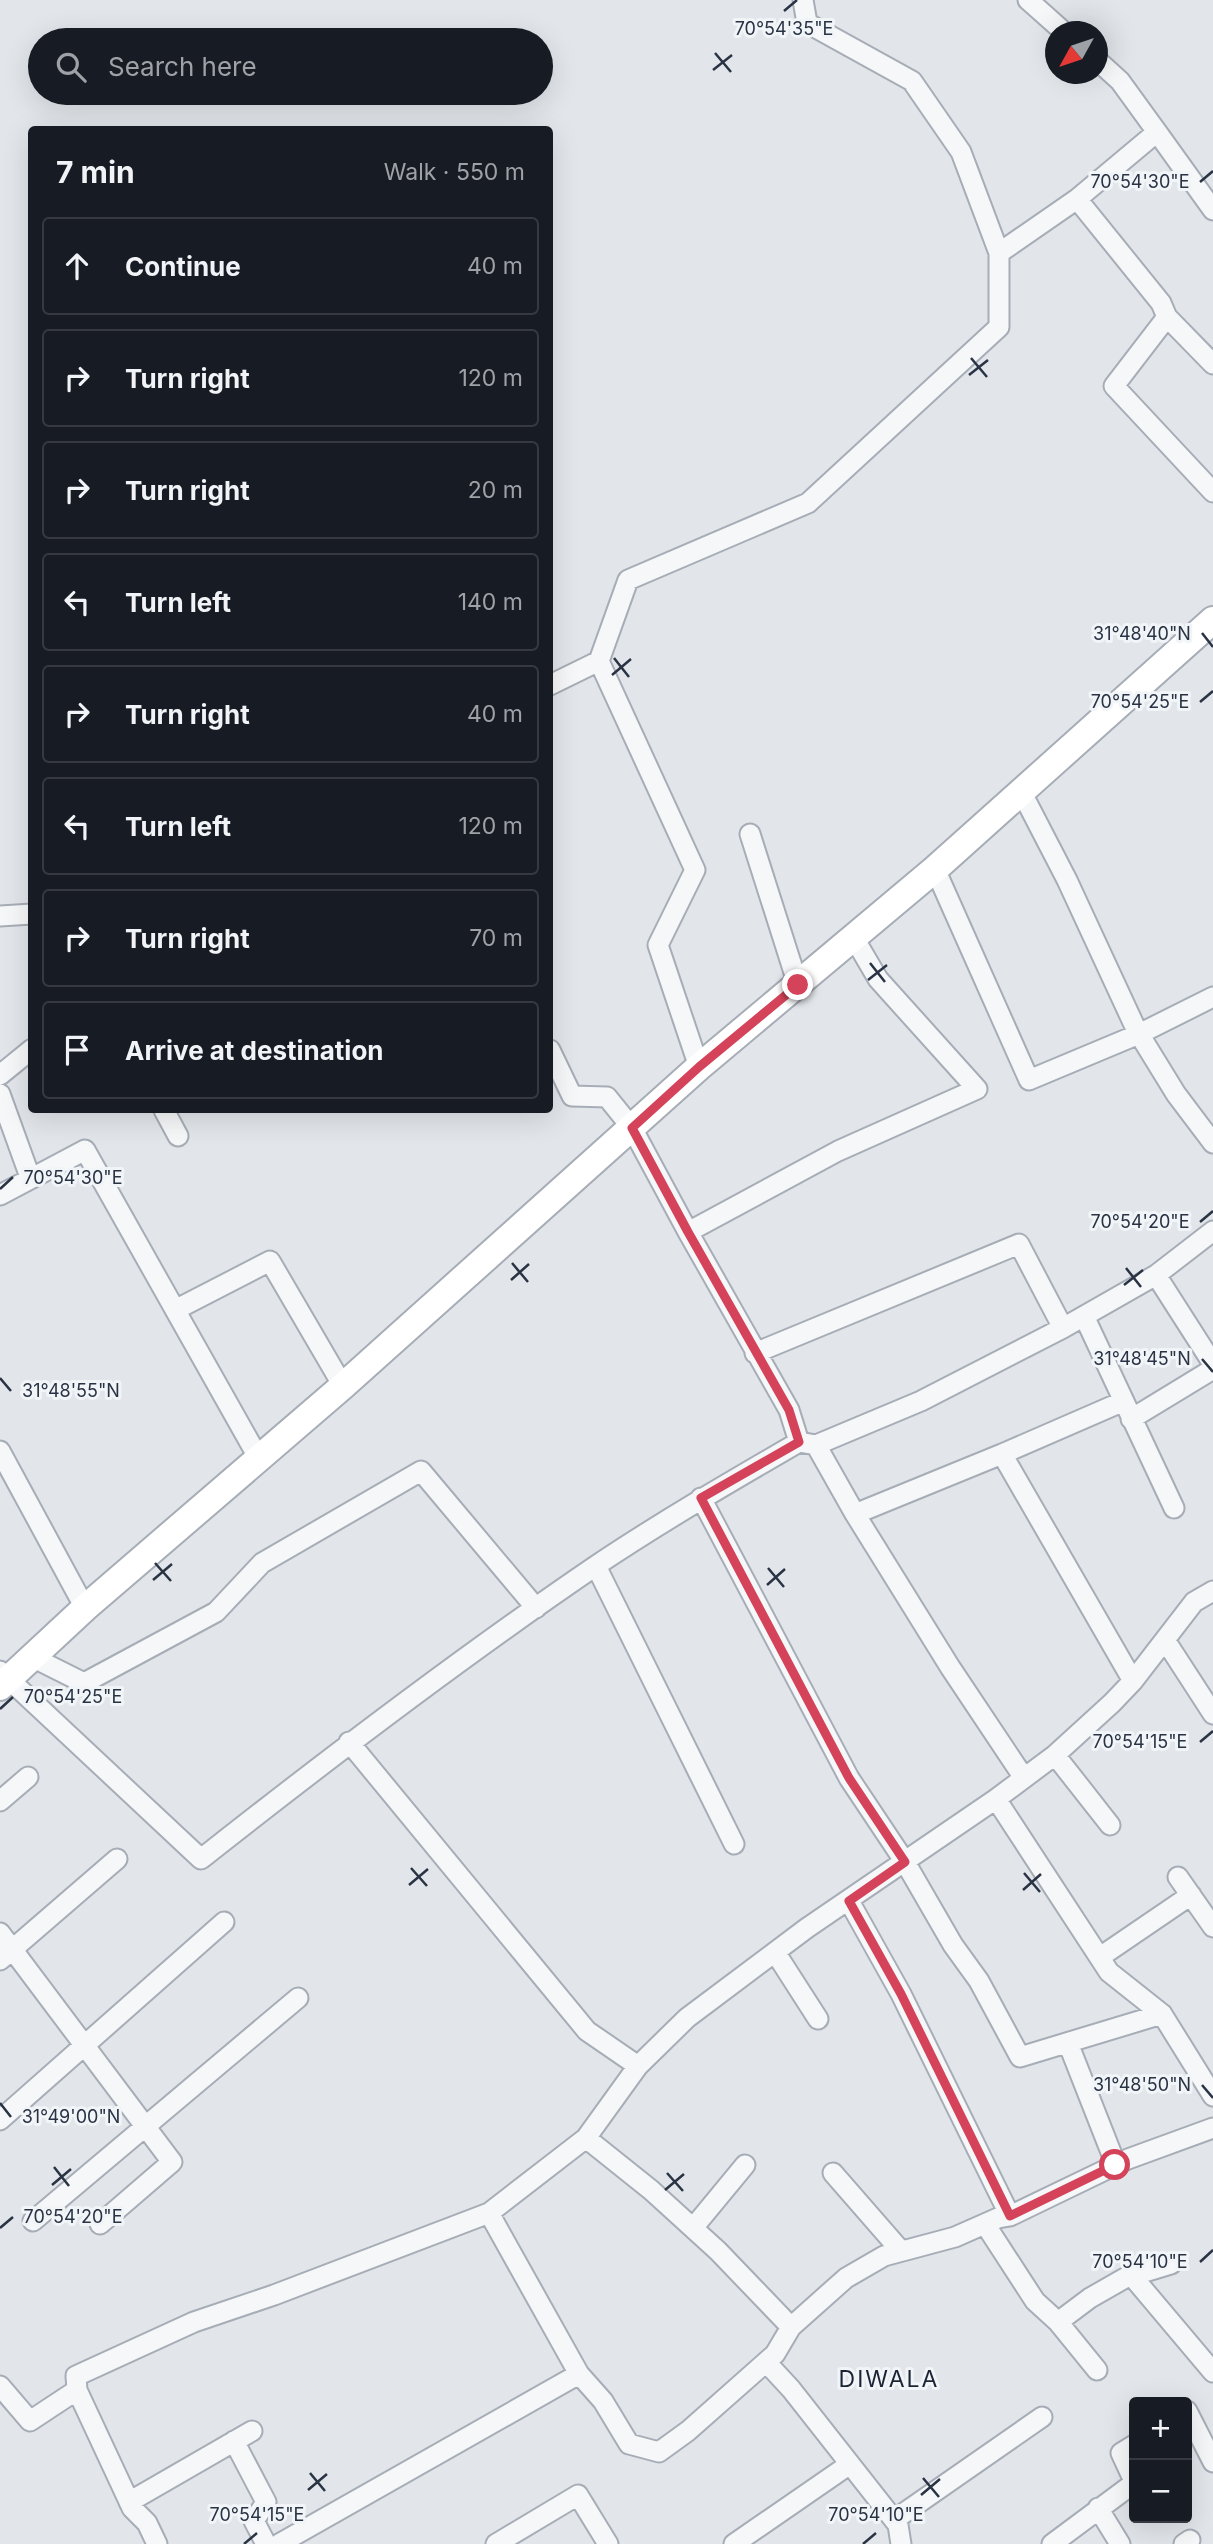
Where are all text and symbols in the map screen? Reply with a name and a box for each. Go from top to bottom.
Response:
text: 70°54'35"E [735,18,833,39]
north arrow [1045,21,1108,84]
search box [28,28,553,105]
icon: search [52,48,90,86]
text: Search here [108,51,257,82]
text: 7 min [56,154,135,190]
text: Walk · 550 m [384,158,525,186]
text: 70°54'30"E [1090,171,1190,192]
icon: ahead [58,247,96,285]
text: Continue [125,251,241,282]
text: 40 m [467,252,523,280]
icon: right [58,359,96,397]
text: Turn right [125,363,250,394]
text: 120 m [458,364,523,392]
icon: right [58,471,96,509]
text: Turn right [125,475,250,506]
text: 20 m [468,476,523,504]
icon: left [58,583,96,621]
text: Turn left [125,587,231,618]
text: 140 m [458,588,523,616]
text: 31°48'40"N [1093,623,1191,644]
text: 70°54'25"E [1091,691,1189,712]
icon: right [58,695,96,733]
text: Turn right [125,699,250,730]
text: 40 m [467,700,523,728]
icon: left [58,807,96,845]
text: Turn left [125,811,231,842]
text: 120 m [458,812,523,840]
icon: right [58,919,96,957]
text: Turn right [125,923,250,954]
text: 70 m [469,924,523,952]
route end [782,969,813,1000]
icon: arrive [58,1031,96,1069]
text: Arrive at destination [125,1035,384,1066]
text: 70°54'30"E [23,1167,123,1188]
text: 70°54'20"E [1091,1211,1189,1232]
text: 31°48'45"N [1093,1348,1191,1369]
text: 31°48'55"N [22,1380,120,1401]
text: 70°54'25"E [24,1686,122,1707]
text: 70°54'15"E [1093,1731,1187,1752]
text: 31°48'50"N [1093,2074,1191,2095]
text: 31°49'00"N [22,2106,120,2127]
route start [1099,2149,1130,2180]
text: 70°54'20"E [24,2206,122,2227]
text: 70°54'10"E [1092,2251,1188,2272]
district label: DIWALA [839,2365,939,2393]
map controls [1129,2397,1192,2523]
button: + [1129,2397,1192,2460]
button: − [1129,2460,1192,2523]
text: 70°54'15"E [210,2504,304,2525]
text: 70°54'10"E [828,2504,924,2525]

